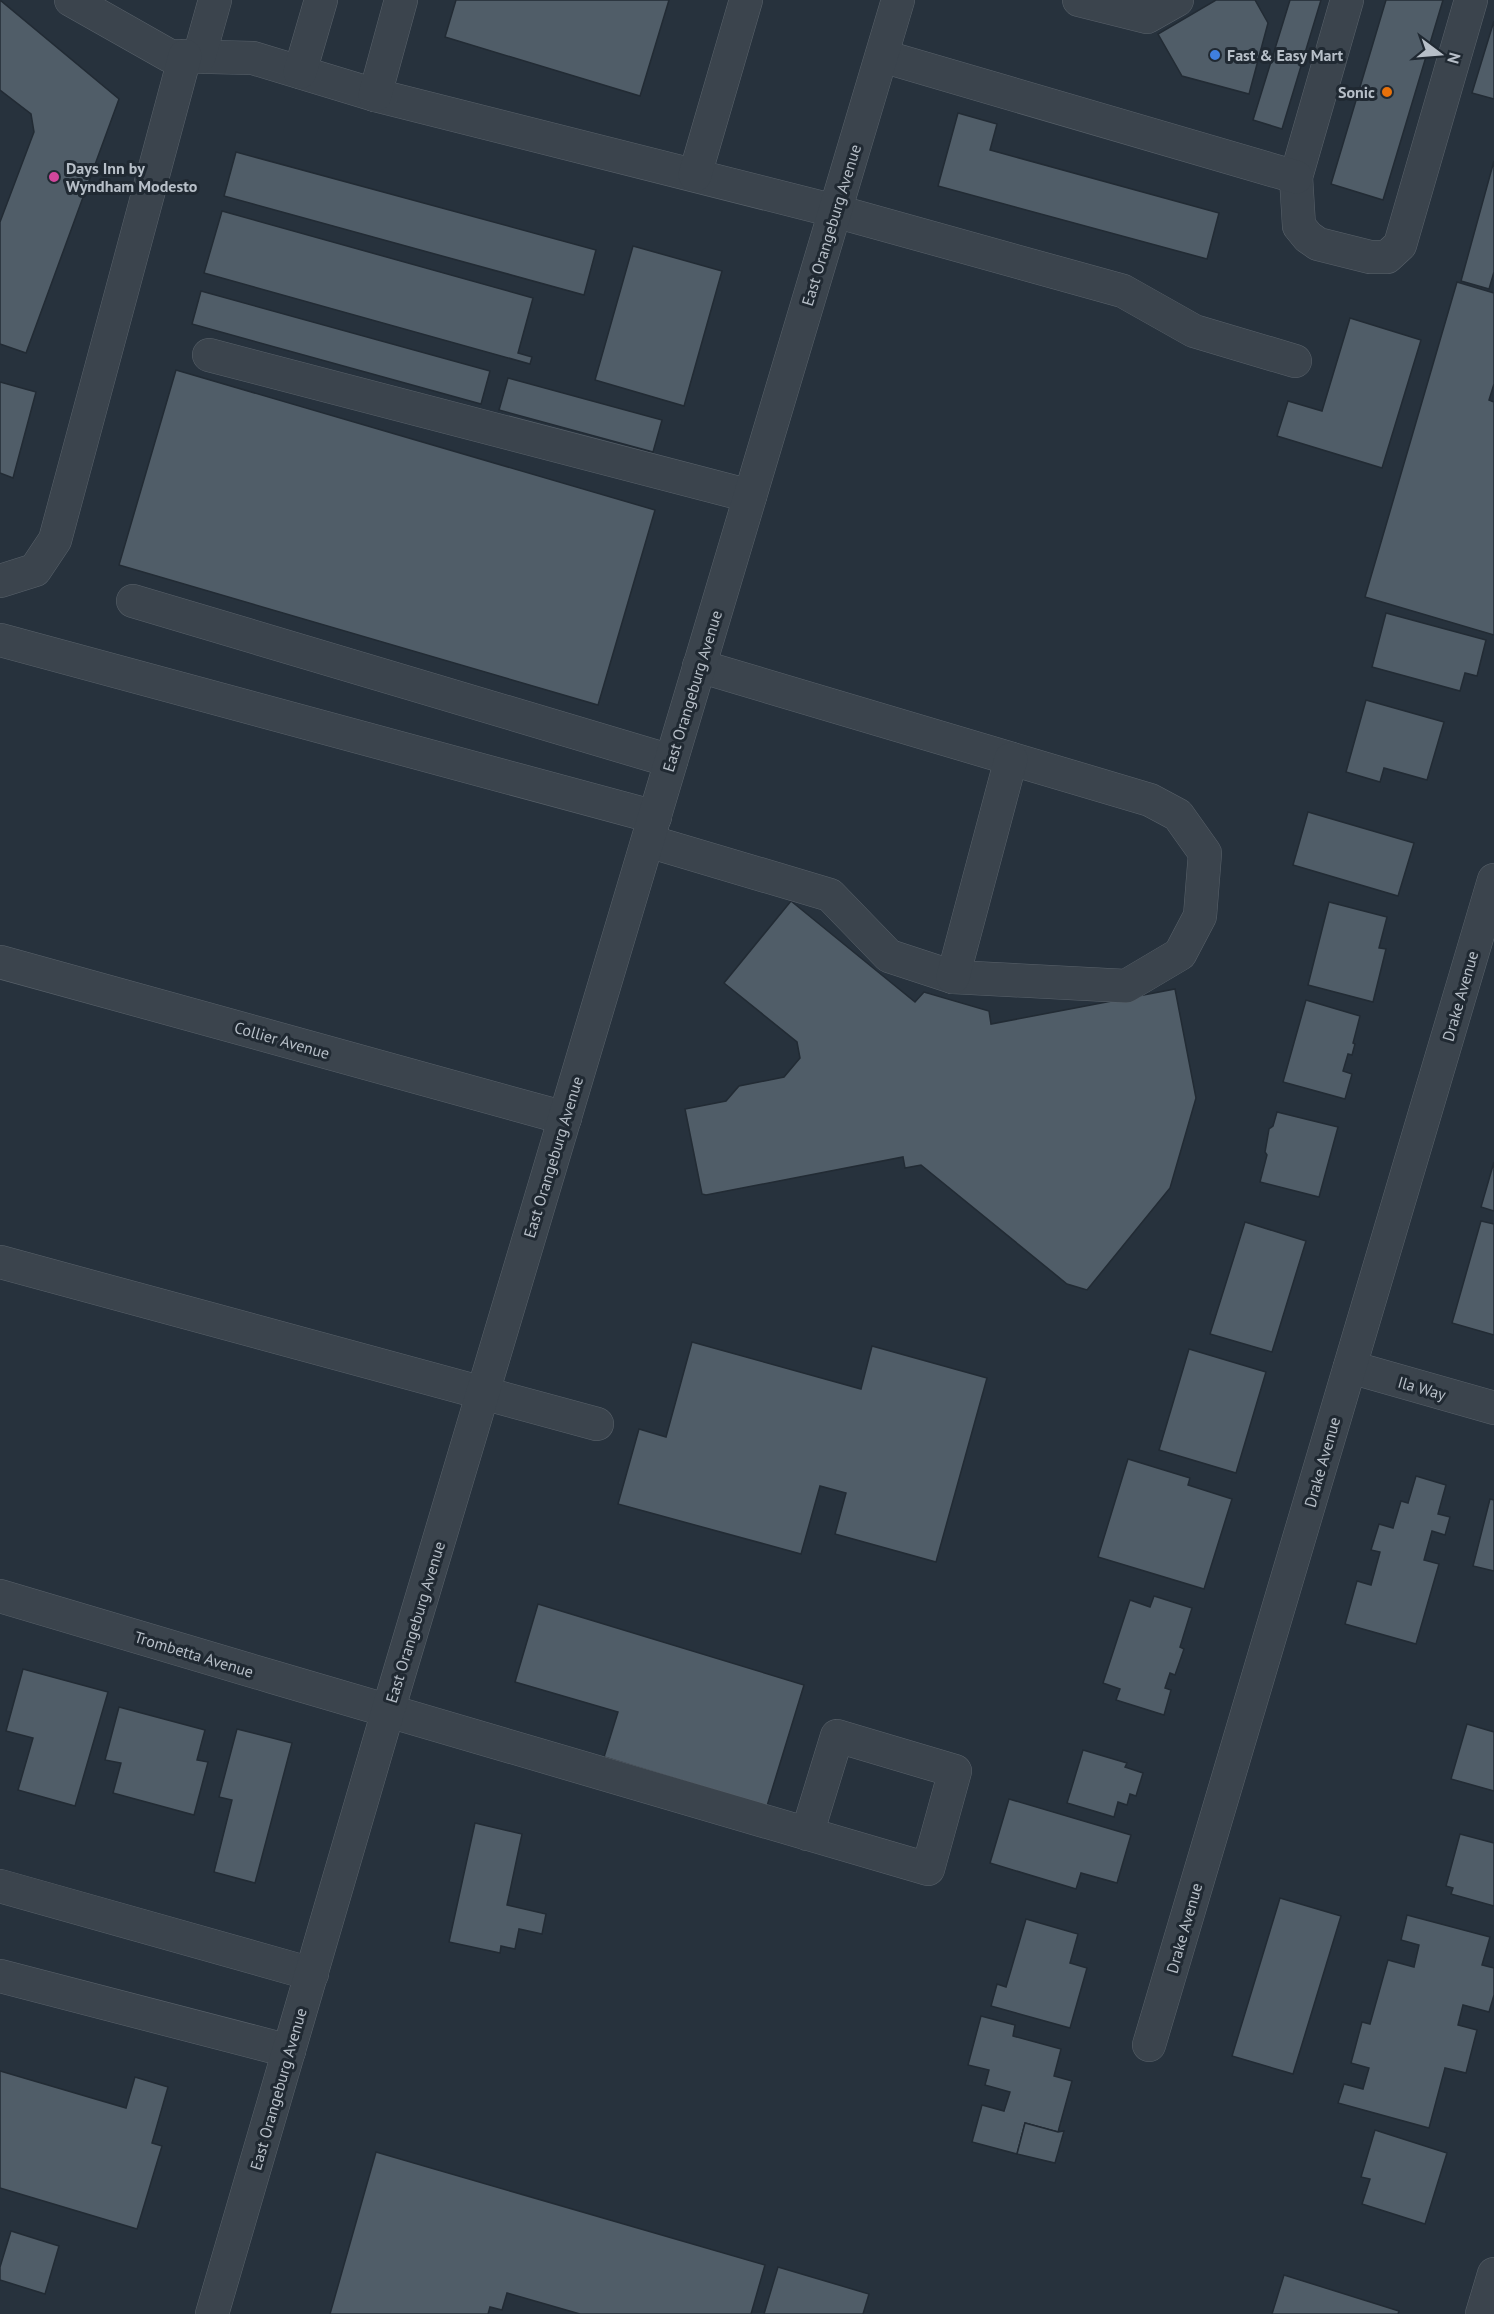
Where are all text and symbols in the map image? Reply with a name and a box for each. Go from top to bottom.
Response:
north arrow [1410,24,1470,84]
place label: Fast & Easy Mart [1227,45,1344,65]
marker: Fast & Easy Mart [1208,48,1222,62]
text: N [1443,50,1465,66]
place label: Sonic [1338,82,1375,102]
marker: Sonic [1380,85,1394,99]
street label: East Orangeburg Avenue [797,142,865,308]
place label: Days Inn by Wyndham Modesto [66,158,198,196]
marker: Days Inn by Wyndham Modesto [47,170,61,184]
street label: East Orangeburg Avenue [658,608,726,774]
street label: Drake Avenue [1438,948,1482,1044]
street label: Collier Avenue [232,1017,332,1063]
street label: East Orangeburg Avenue [519,1074,587,1240]
street label: Ila Way [1396,1372,1449,1405]
street label: Drake Avenue [1300,1414,1344,1510]
street label: East Orangeburg Avenue [381,1539,449,1705]
street label: Trombetta Avenue [132,1626,256,1682]
street label: Drake Avenue [1162,1880,1206,1976]
street label: East Orangeburg Avenue [245,2006,311,2172]

